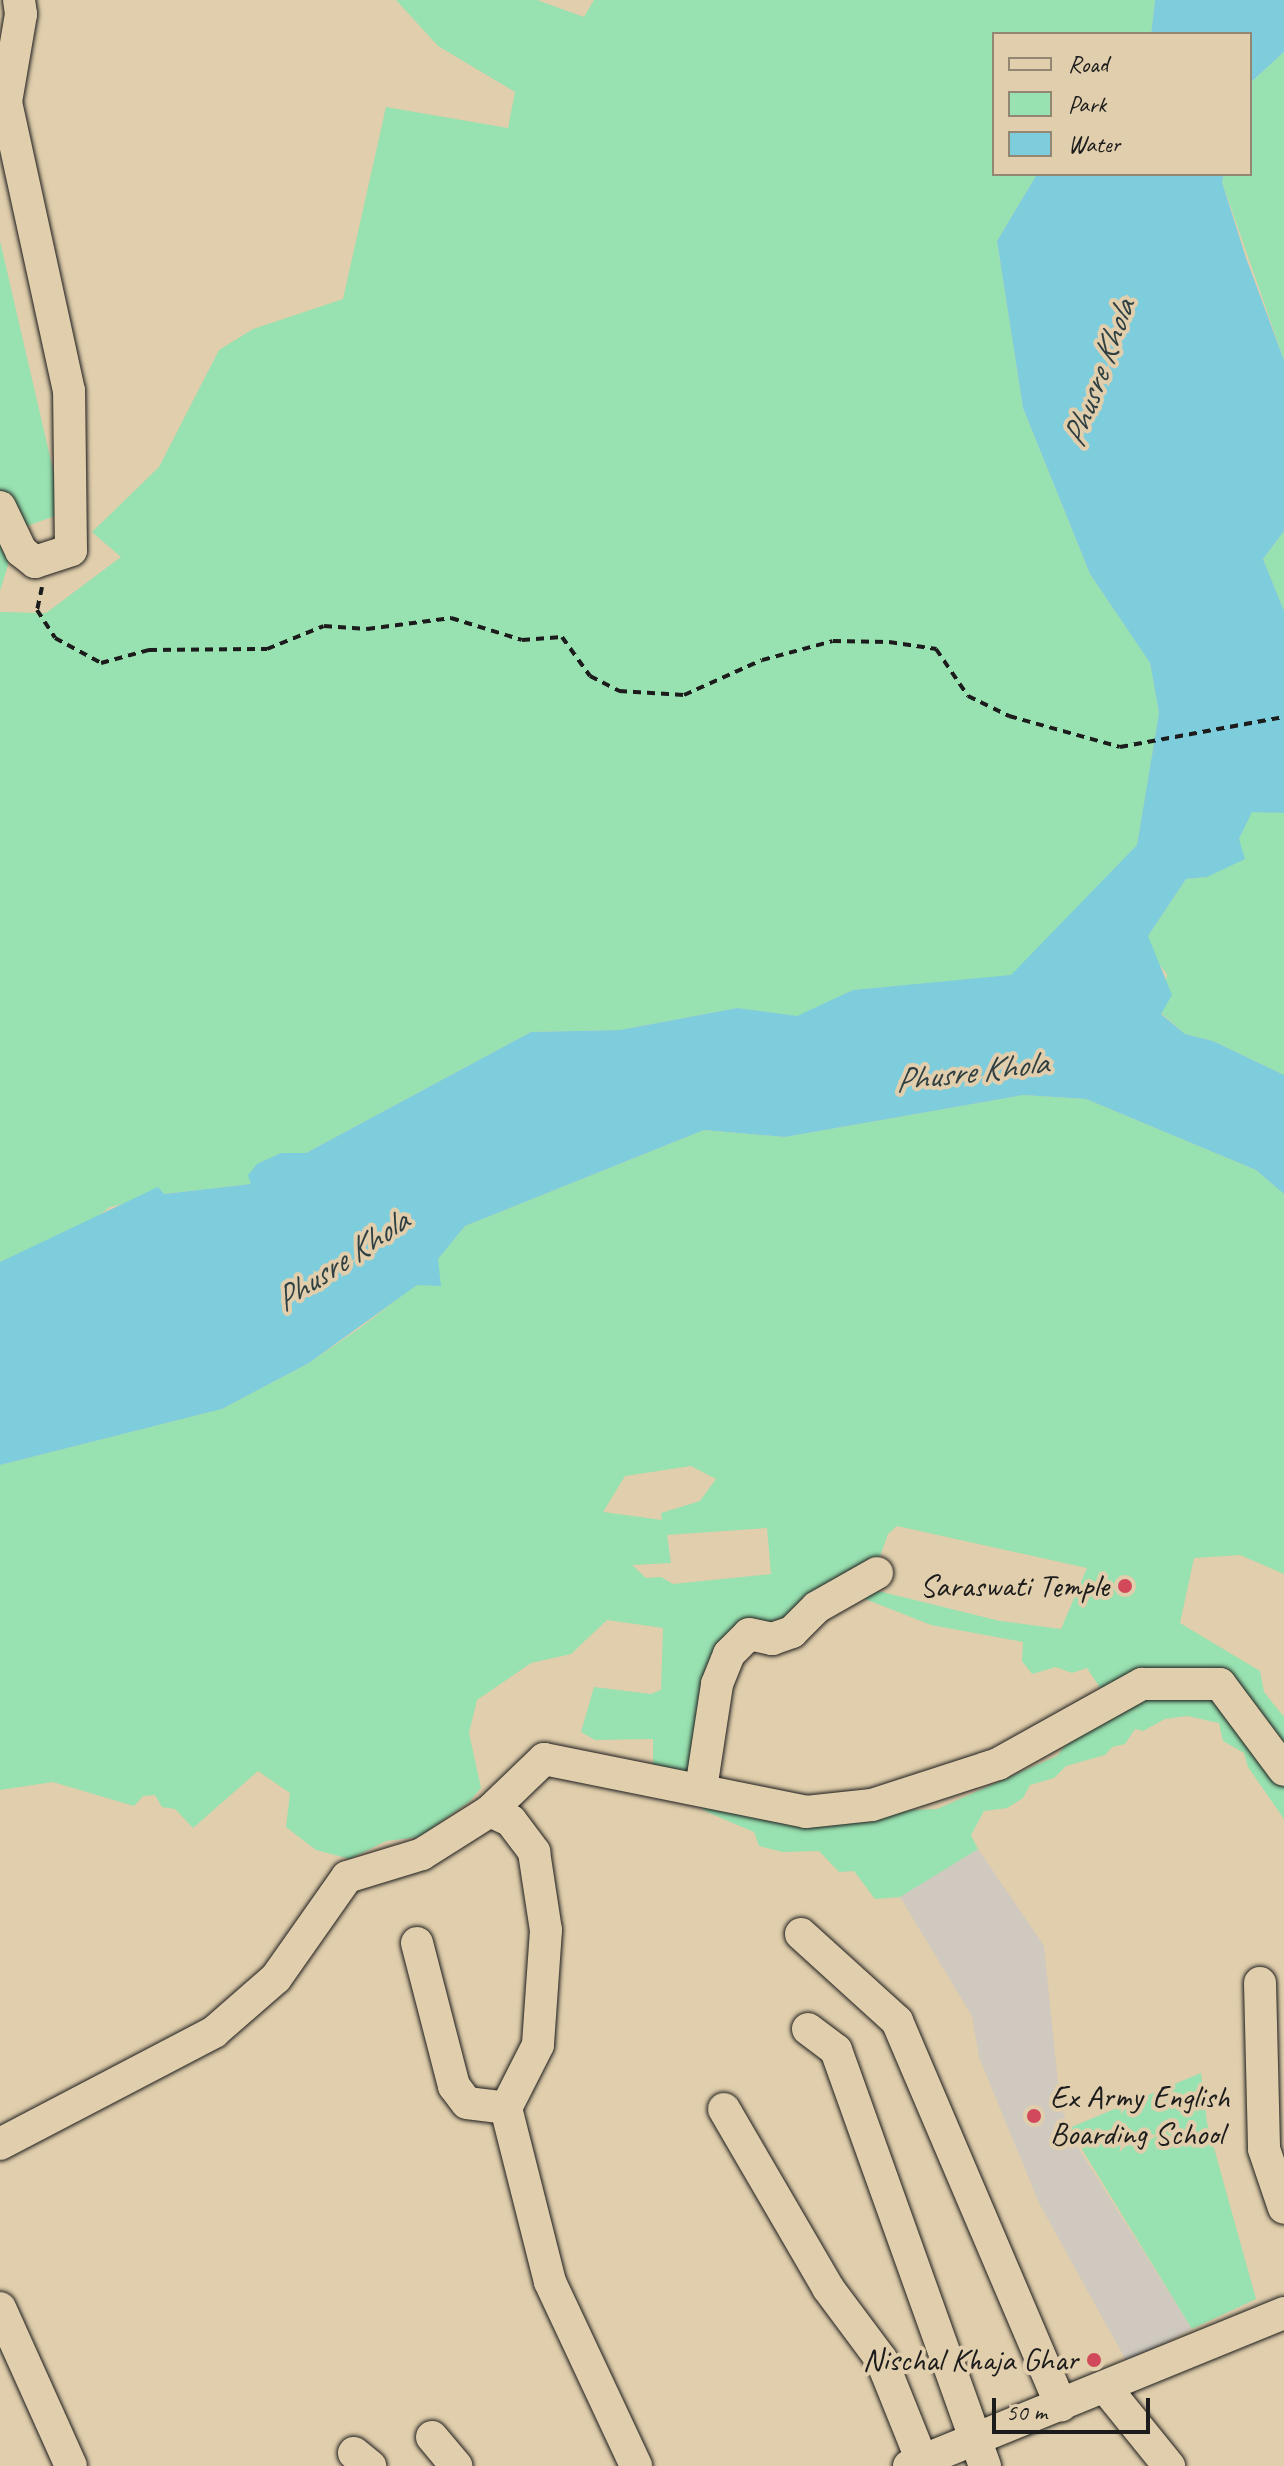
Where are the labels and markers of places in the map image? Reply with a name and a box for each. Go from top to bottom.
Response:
place label: Saraswati Temple [922,1567,1109,1605]
marker: Saraswati Temple [1116,1577,1134,1595]
place label: Ex Army English Boarding School [1050,2079,1231,2154]
marker: Ex Army English Boarding School [1025,2107,1043,2125]
place label: Nischal Khaja Ghar [861,2341,1078,2379]
marker: Nischal Khaja Ghar [1085,2351,1103,2369]

